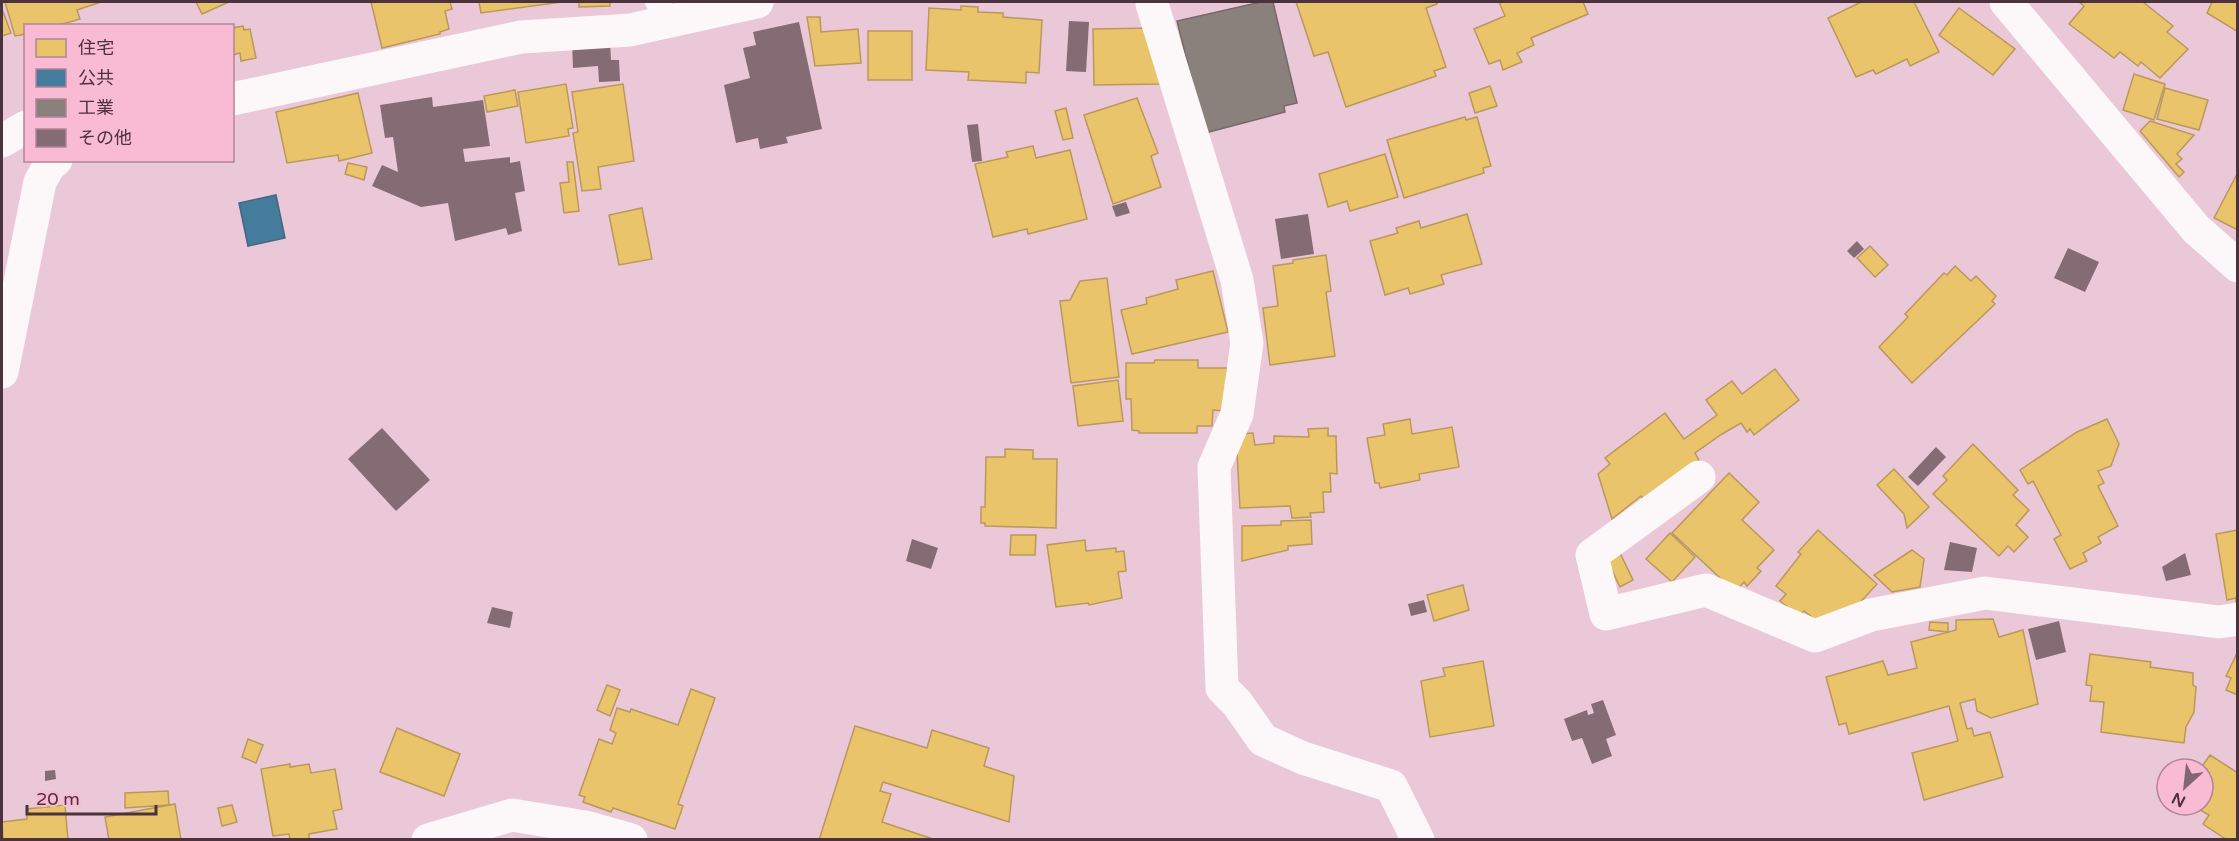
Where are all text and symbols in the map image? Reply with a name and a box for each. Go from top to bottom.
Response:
legend [24,24,234,162]
text: 住宅 [78,37,114,59]
text: 公共 [78,67,114,89]
text: 工業 [78,97,114,119]
text: その他 [78,127,132,149]
north arrow [2155,757,2215,817]
scale bar [27,778,156,816]
text: 20 m [36,788,80,810]
text: N [2168,788,2189,811]

